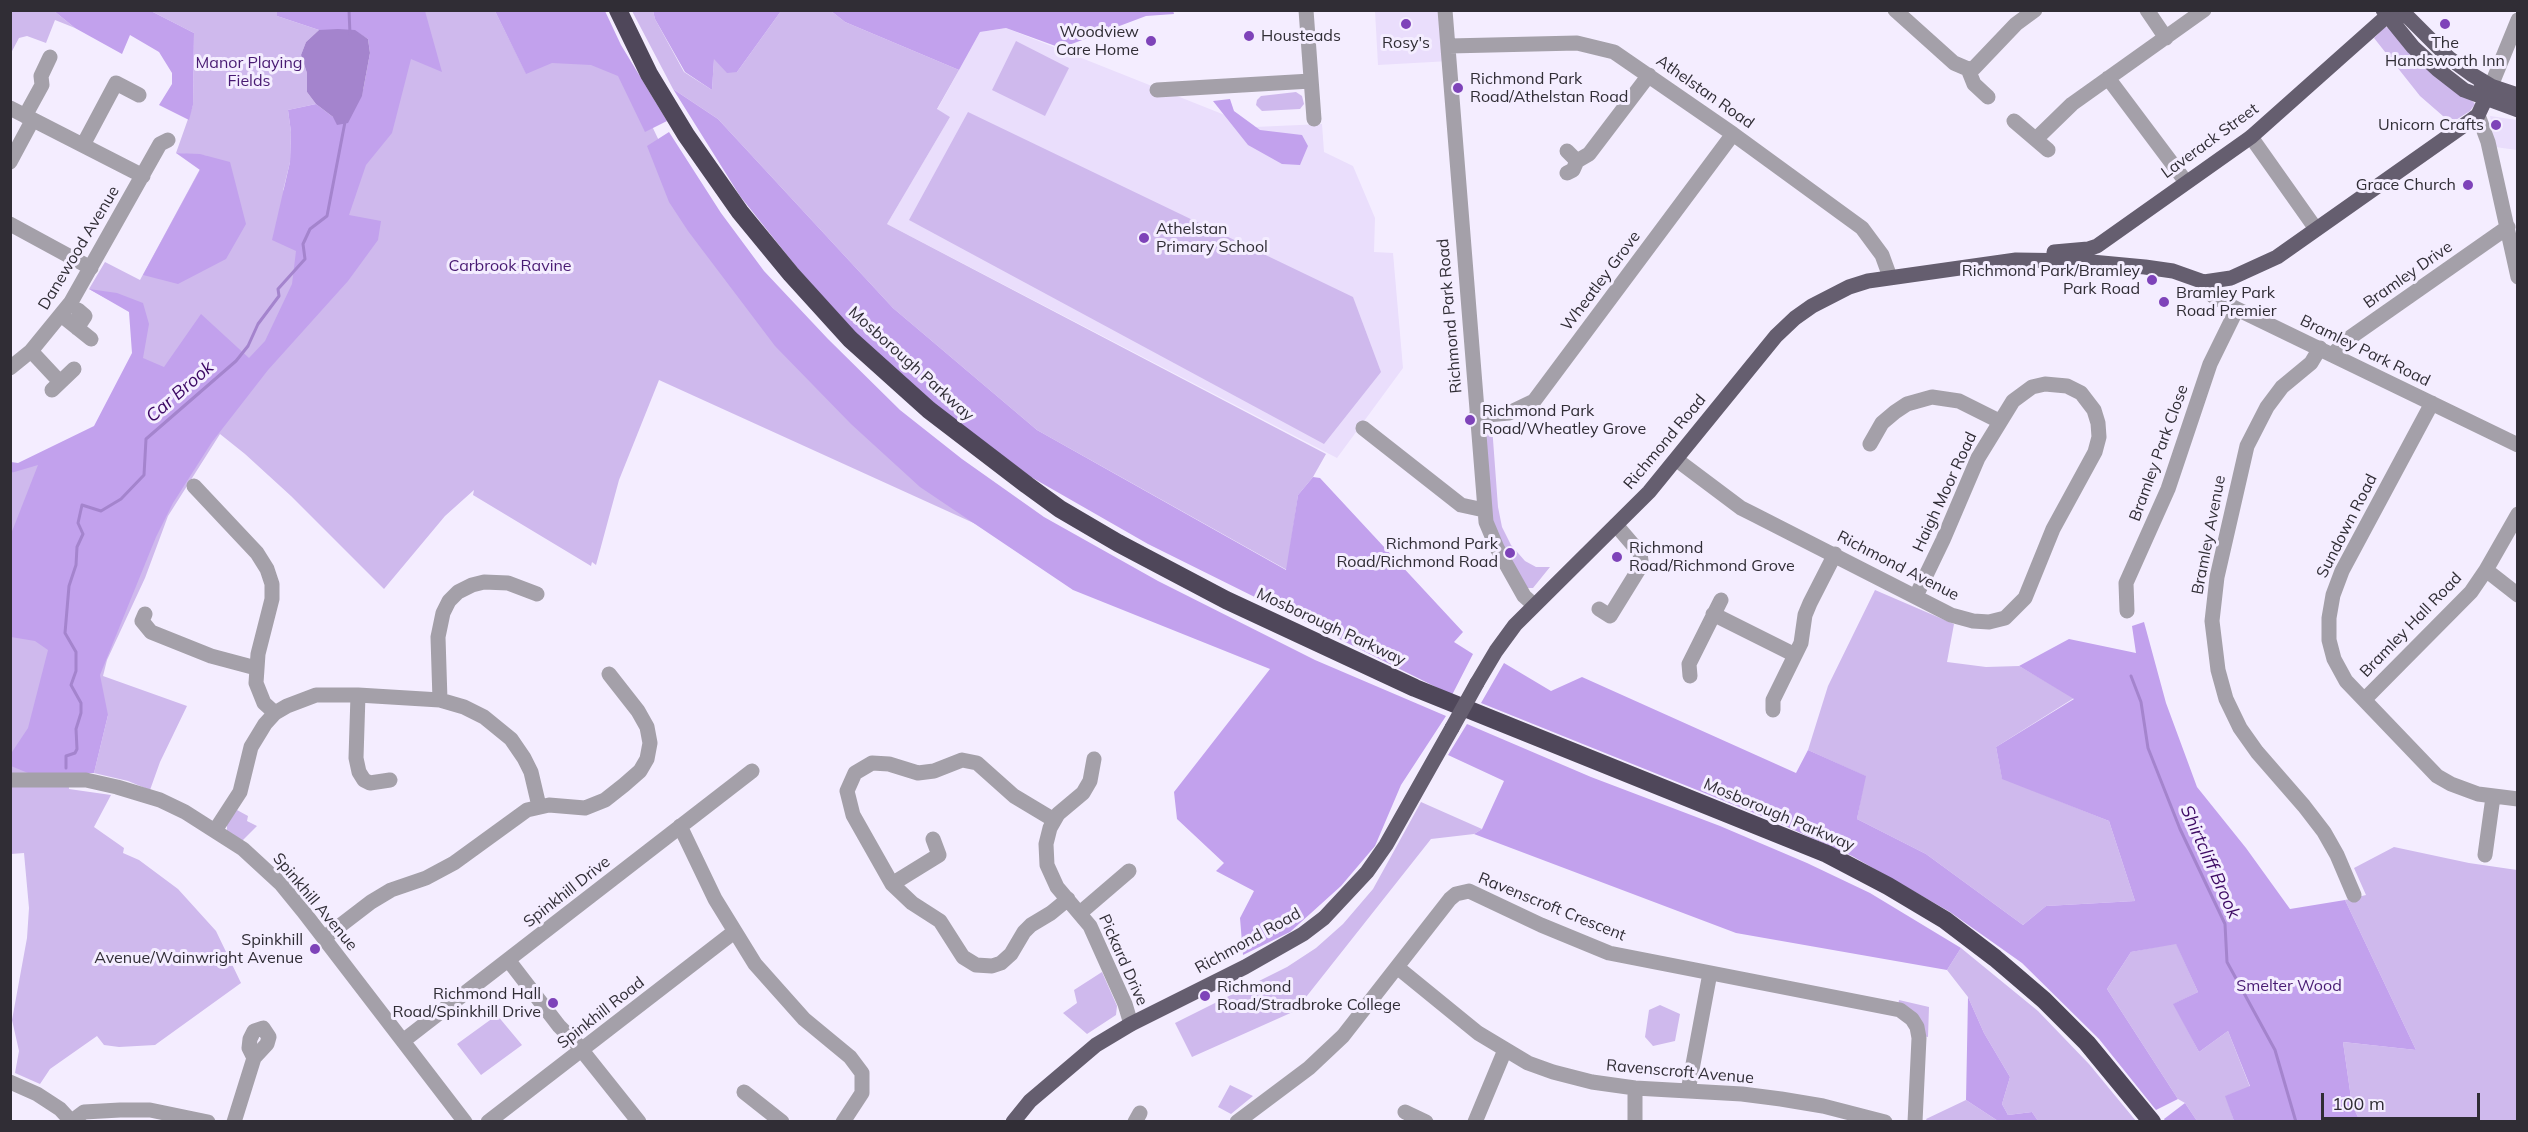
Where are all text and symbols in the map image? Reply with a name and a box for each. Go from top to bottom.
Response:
marker: Rosy's [1399,17,1413,31]
marker: The Handsworth Inn [2438,17,2452,31]
place label: Woodview Care Home [1056,22,1139,60]
place label: Housteads [1261,26,1341,46]
marker: Housteads [1242,29,1256,43]
place label: Rosy's [1382,33,1430,53]
place label: The Handsworth Inn [2385,33,2505,71]
marker: Woodview Care Home [1144,34,1158,48]
street label: Athelstan Road [1652,51,1758,133]
park label: Manor Playing Fields [196,53,302,91]
place label: Richmond Park Road/Athelstan Road [1470,69,1628,107]
marker: Richmond Park Road/Athelstan Road [1451,81,1465,95]
street label: Laverack Street [2158,99,2262,183]
place label: Unicorn Crafts [2378,115,2484,135]
marker: Unicorn Crafts [2489,118,2503,132]
place label: Grace Church [2356,175,2456,195]
marker: Grace Church [2461,178,2475,192]
street label: Danewood Avenue [34,183,124,313]
place label: Athelstan Primary School [1156,219,1268,257]
street label: Wheatley Grove [1557,227,1645,335]
marker: Athelstan Primary School [1137,231,1151,245]
street label: Bramley Drive [2360,237,2456,313]
street label: Richmond Park Road [1434,238,1466,394]
park label: Carbrook Ravine [448,256,572,276]
place label: Richmond Park/Bramley Park Road [1962,261,2140,299]
marker: Richmond Park/Bramley Park Road [2145,273,2159,287]
place label: Bramley Park Road Premier [2176,283,2276,321]
marker: Bramley Park Road Premier [2157,295,2171,309]
street label: Mosborough Parkway [844,303,978,425]
street label: Bramley Park Road [2297,311,2433,391]
water label: Car Brook [142,357,218,427]
street label: Bramley Park Close [2125,382,2193,524]
street label: Richmond Road [1620,391,1710,493]
place label: Richmond Park Road/Wheatley Grove [1482,401,1646,439]
marker: Richmond Park Road/Wheatley Grove [1463,413,1477,427]
street label: Haigh Moor Road [1909,429,1981,555]
street label: Sundown Road [2313,471,2381,581]
street label: Bramley Avenue [2188,474,2230,596]
street label: Richmond Avenue [1834,527,1962,605]
place label: Richmond Park Road/Richmond Road [1336,534,1498,572]
place label: Richmond Road/Richmond Grove [1629,538,1795,576]
marker: Richmond Park Road/Richmond Road [1503,546,1517,560]
marker: Richmond Road/Richmond Grove [1610,550,1624,564]
street label: Bramley Hall Road [2356,569,2466,681]
street label: Mosborough Parkway [1254,584,1408,670]
street label: Mosborough Parkway [1701,775,1857,855]
water label: Shirtcliff Brook [2175,802,2245,922]
street label: Spinkhill Avenue [269,849,361,955]
street label: Spinkhill Drive [520,852,614,932]
street label: Ravenscroft Crescent [1476,869,1628,945]
street label: Richmond Road [1192,904,1304,978]
street label: Pickard Drive [1094,911,1152,1009]
place label: Spinkhill Avenue/Wainwright Avenue [94,930,303,968]
marker: Spinkhill Avenue/Wainwright Avenue [308,942,322,956]
street label: Spinkhill Road [554,973,648,1053]
park label: Smelter Wood [2236,976,2342,996]
place label: Richmond Road/Stradbroke College [1217,977,1401,1015]
place label: Richmond Hall Road/Spinkhill Drive [393,984,541,1022]
marker: Richmond Road/Stradbroke College [1198,989,1212,1003]
marker: Richmond Hall Road/Spinkhill Drive [546,996,560,1010]
street label: Ravenscroft Avenue [1605,1056,1755,1088]
scale bar [2324,1081,2483,1119]
text: 100 m [2332,1092,2385,1115]

